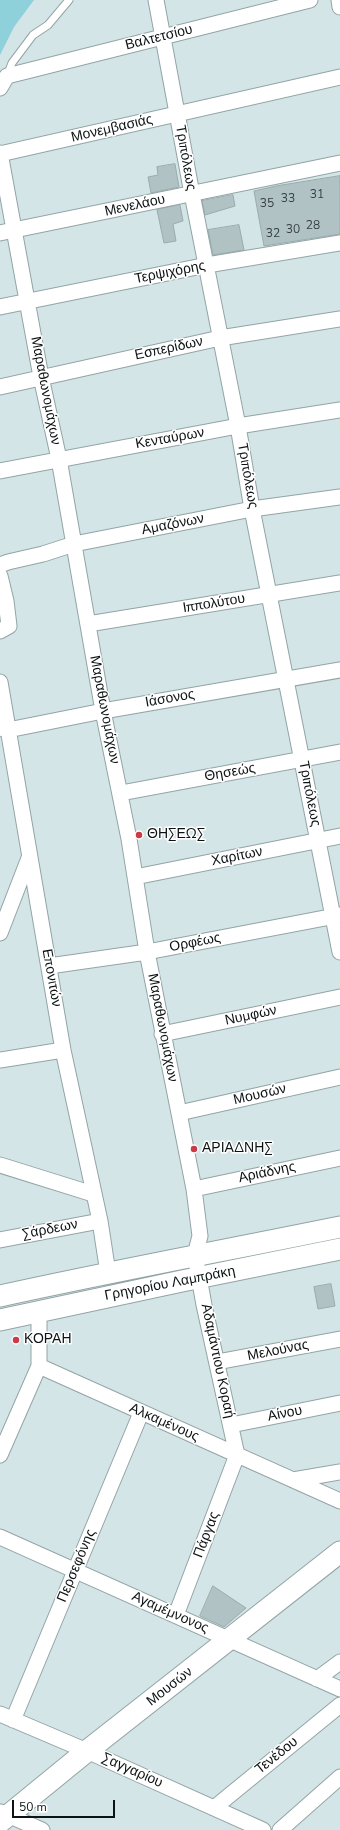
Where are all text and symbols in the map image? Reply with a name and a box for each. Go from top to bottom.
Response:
street label: Βαλτετσίου [124,22,194,54]
street label: Μονεμβασιάς [70,111,154,147]
street label: Τριπόλεως [171,124,199,192]
house number: 31 [310,188,324,202]
street label: Μενελάου [103,191,167,221]
house number: 33 [281,192,295,206]
house number: 35 [260,197,274,211]
house number: 28 [306,219,320,233]
house number: 30 [286,223,300,237]
house number: 32 [266,227,280,241]
street label: Τερψιχόρης [133,258,207,288]
street label: Εσπερίδων [133,334,205,364]
street label: Μαραθωνομάχων [26,335,64,447]
street label: Κενταύρων [134,425,206,453]
street label: Τριπόλεως [233,442,261,510]
street label: Αμαζόνων [140,511,206,539]
street label: Ιππολύτου [182,591,246,617]
street label: Μαραθωνομάχων [85,654,123,766]
street label: Ιάσονος [144,686,196,712]
street label: Θησεώς [203,760,257,786]
street label: Τριπόλεως [294,760,324,828]
place label: ΘΗΣΕΩΣ [147,827,205,843]
marker: ΘΗΣΕΩΣ [134,830,144,840]
street label: Χαρίτων [210,844,264,870]
street label: Ορφέως [168,930,222,956]
street label: Επονιτών [38,948,64,1008]
street label: Μαραθωνομάχων [143,972,181,1084]
street label: Νυμφών [224,1002,278,1030]
street label: Μουσών [232,1081,288,1109]
place label: ΑΡΙΑΔΝΗΣ [202,1141,273,1157]
marker: ΑΡΙΑΔΝΗΣ [189,1144,199,1154]
street label: Αριάδνης [237,1159,297,1187]
street label: Σάρδεων [21,1216,79,1244]
street label: Γρηγορίου Λαμπράκη [103,1263,237,1305]
street label: Αδαμάντιου Κοραή [197,1302,237,1420]
place label: ΚΟΡΑΗ [24,1332,72,1348]
marker: ΚΟΡΑΗ [11,1335,21,1345]
street label: Μελούνας [246,1337,310,1365]
street label: Αλκαμένους [127,1400,201,1446]
street label: Αίνου [266,1402,304,1426]
street label: Πάργας [191,1510,223,1560]
street label: Περσεφόνης [54,1527,100,1605]
street label: Αγαμέμνονος [129,1589,211,1637]
street label: Μουσών [144,1664,196,1710]
street label: Τενέδου [252,1734,302,1778]
street label: Σαγγαρίου [99,1750,165,1792]
scale bar [14,1792,117,1818]
text: 50 m [19,1799,47,1815]

